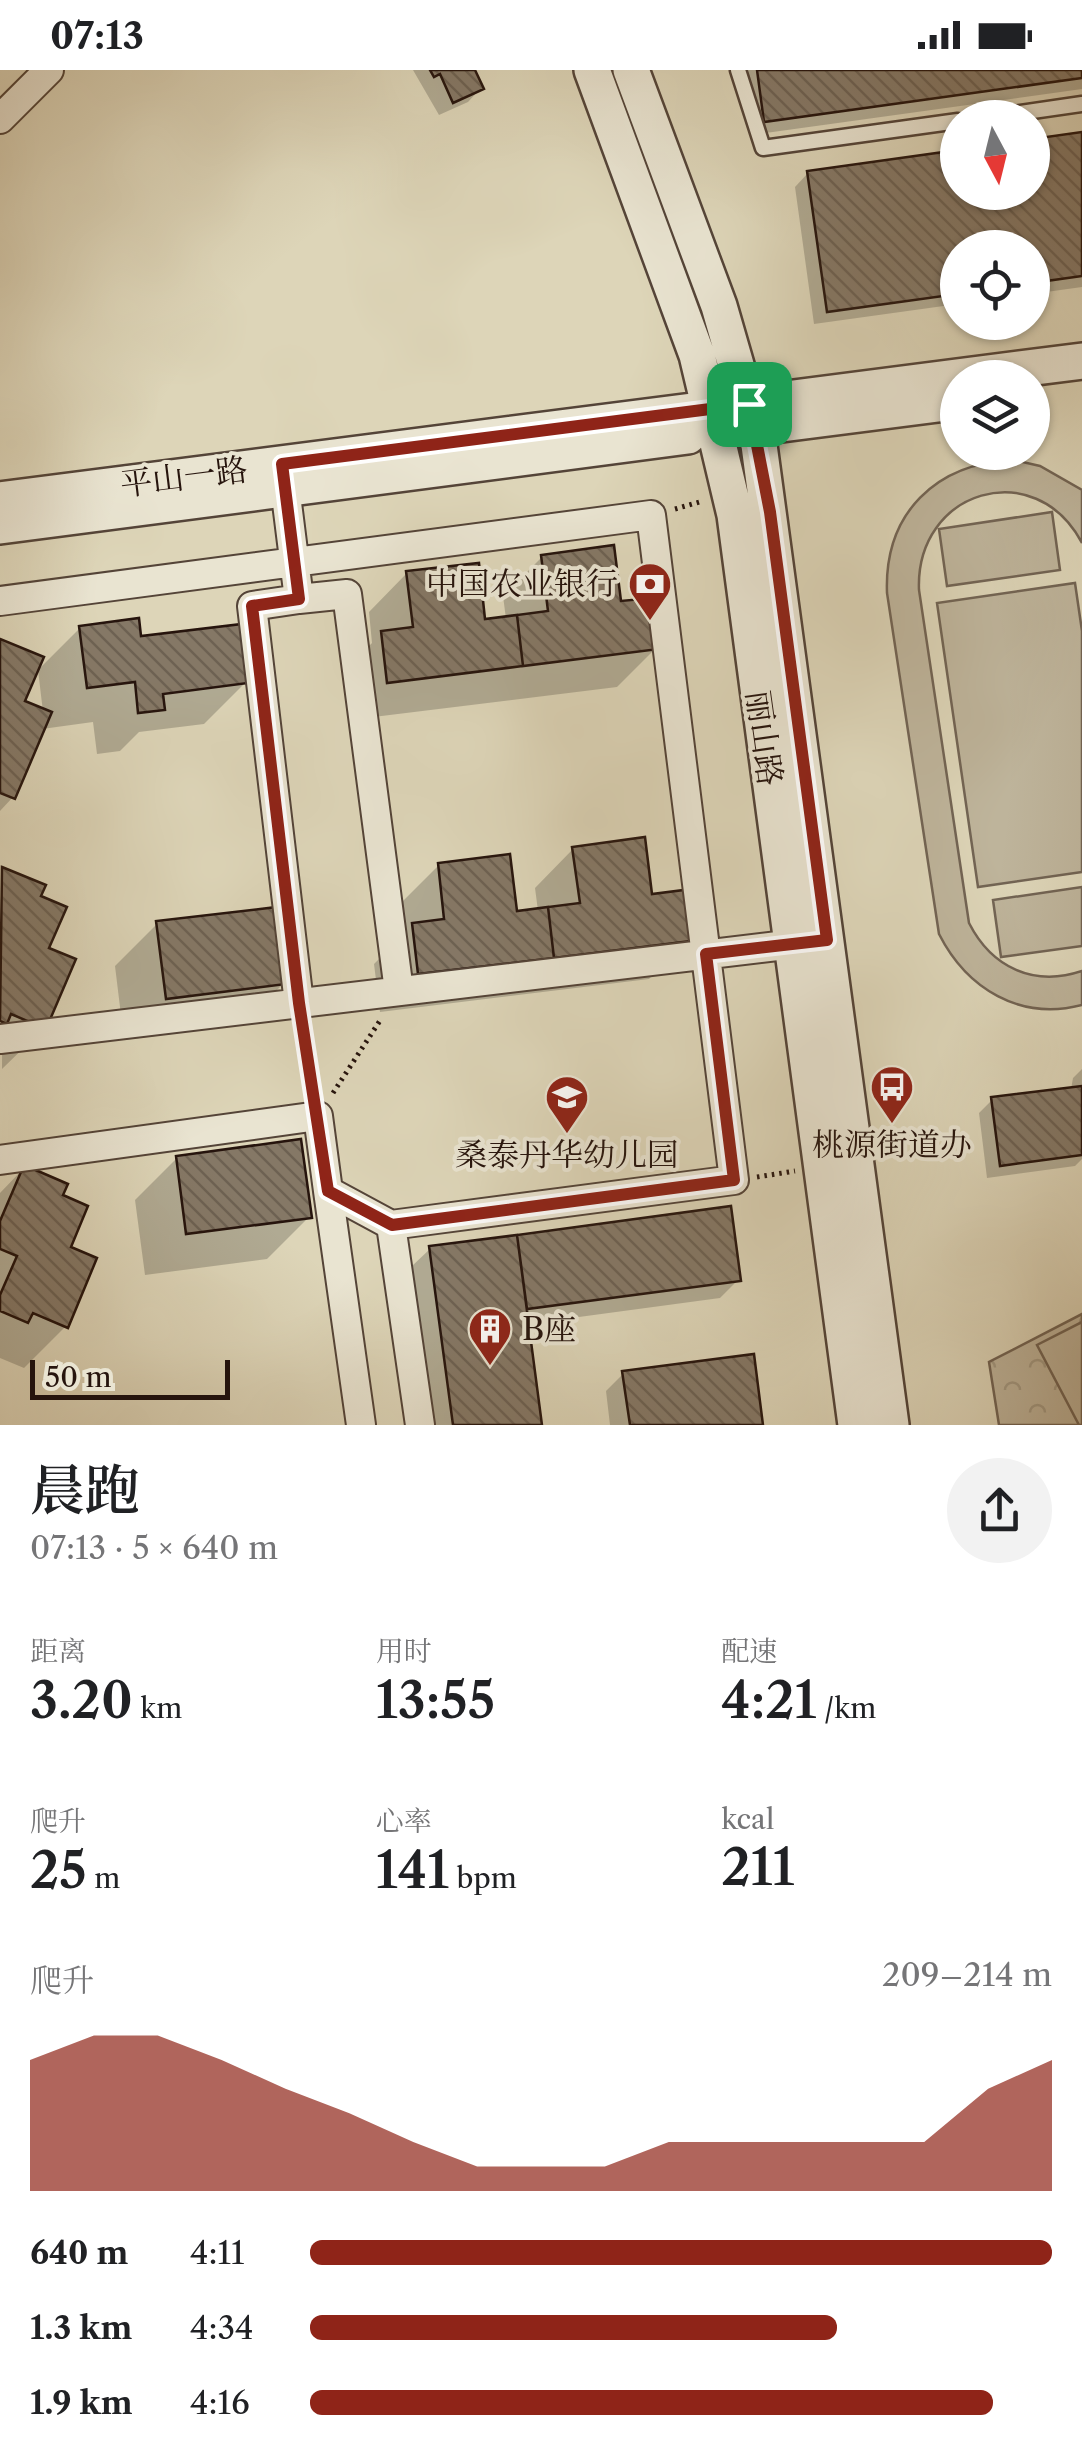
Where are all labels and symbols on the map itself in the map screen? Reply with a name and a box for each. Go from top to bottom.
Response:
north arrow [940,100,1050,210]
pin [707,362,792,447]
street label: 平山一路 [118,449,250,504]
bank icon: 中国农业银行 [627,561,673,622]
place label: 中国农业银行 [426,564,618,603]
street label: 丽山路 [739,688,790,788]
bus stop icon: 桃源街道办 [869,1064,915,1125]
school or university icon: 桑泰丹华幼儿园 [544,1074,590,1135]
place label: 桃源街道办 [812,1125,972,1164]
place label: 桑泰丹华幼儿园 [455,1135,679,1174]
building icon: B座 [467,1306,513,1367]
place label: B座 [522,1309,576,1348]
scale bar [30,1355,230,1400]

